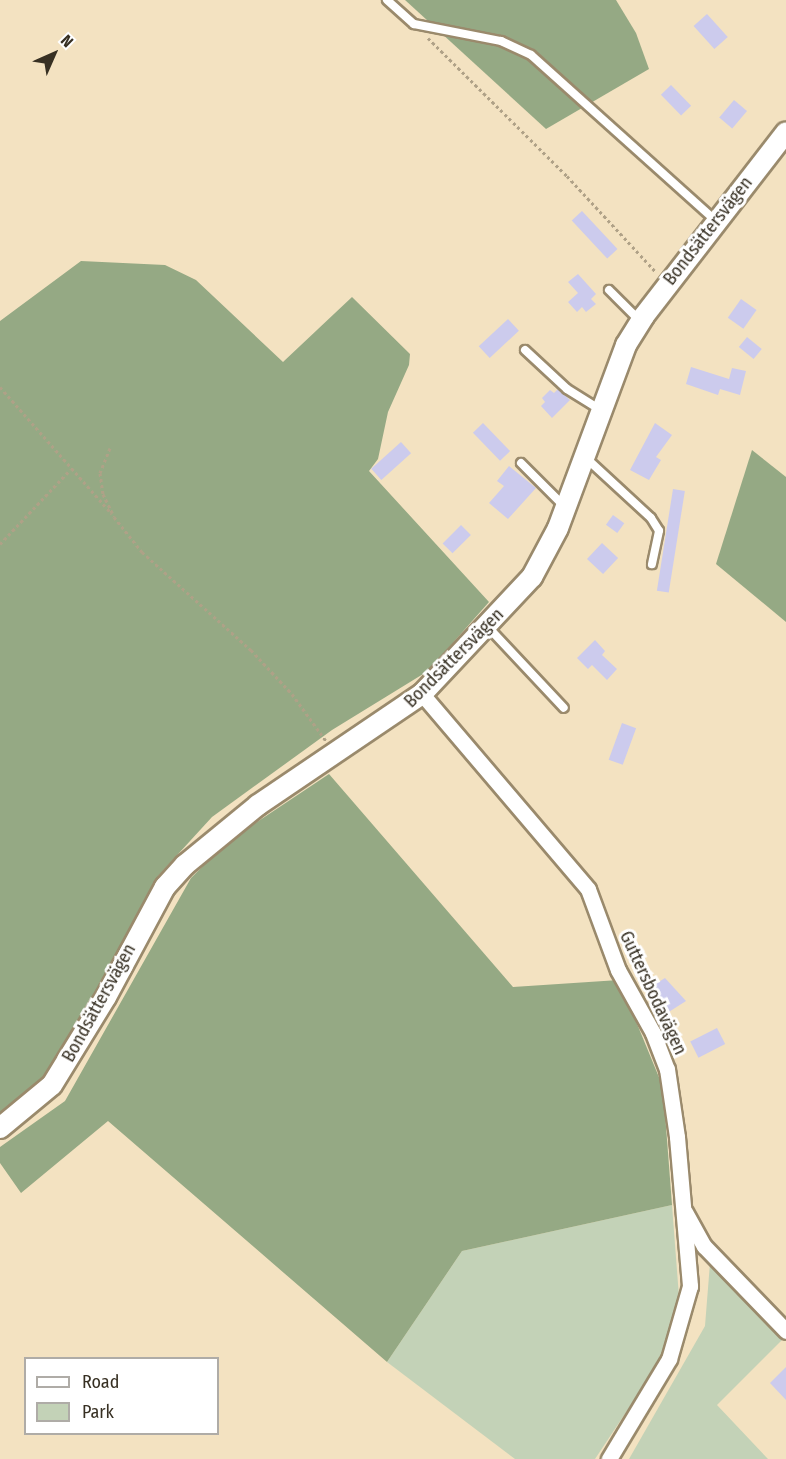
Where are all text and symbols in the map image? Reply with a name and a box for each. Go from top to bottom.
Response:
north arrow [24,24,84,84]
text: N [57,31,77,51]
street label: Bondsättersvägen [659,172,757,290]
street label: Bondsättersvägen [400,604,508,712]
street label: Guttersbodavägen [615,928,691,1058]
street label: Bondsättersvägen [58,940,140,1066]
legend [24,1357,219,1435]
text: Road [82,1371,119,1393]
text: Park [82,1401,114,1423]

